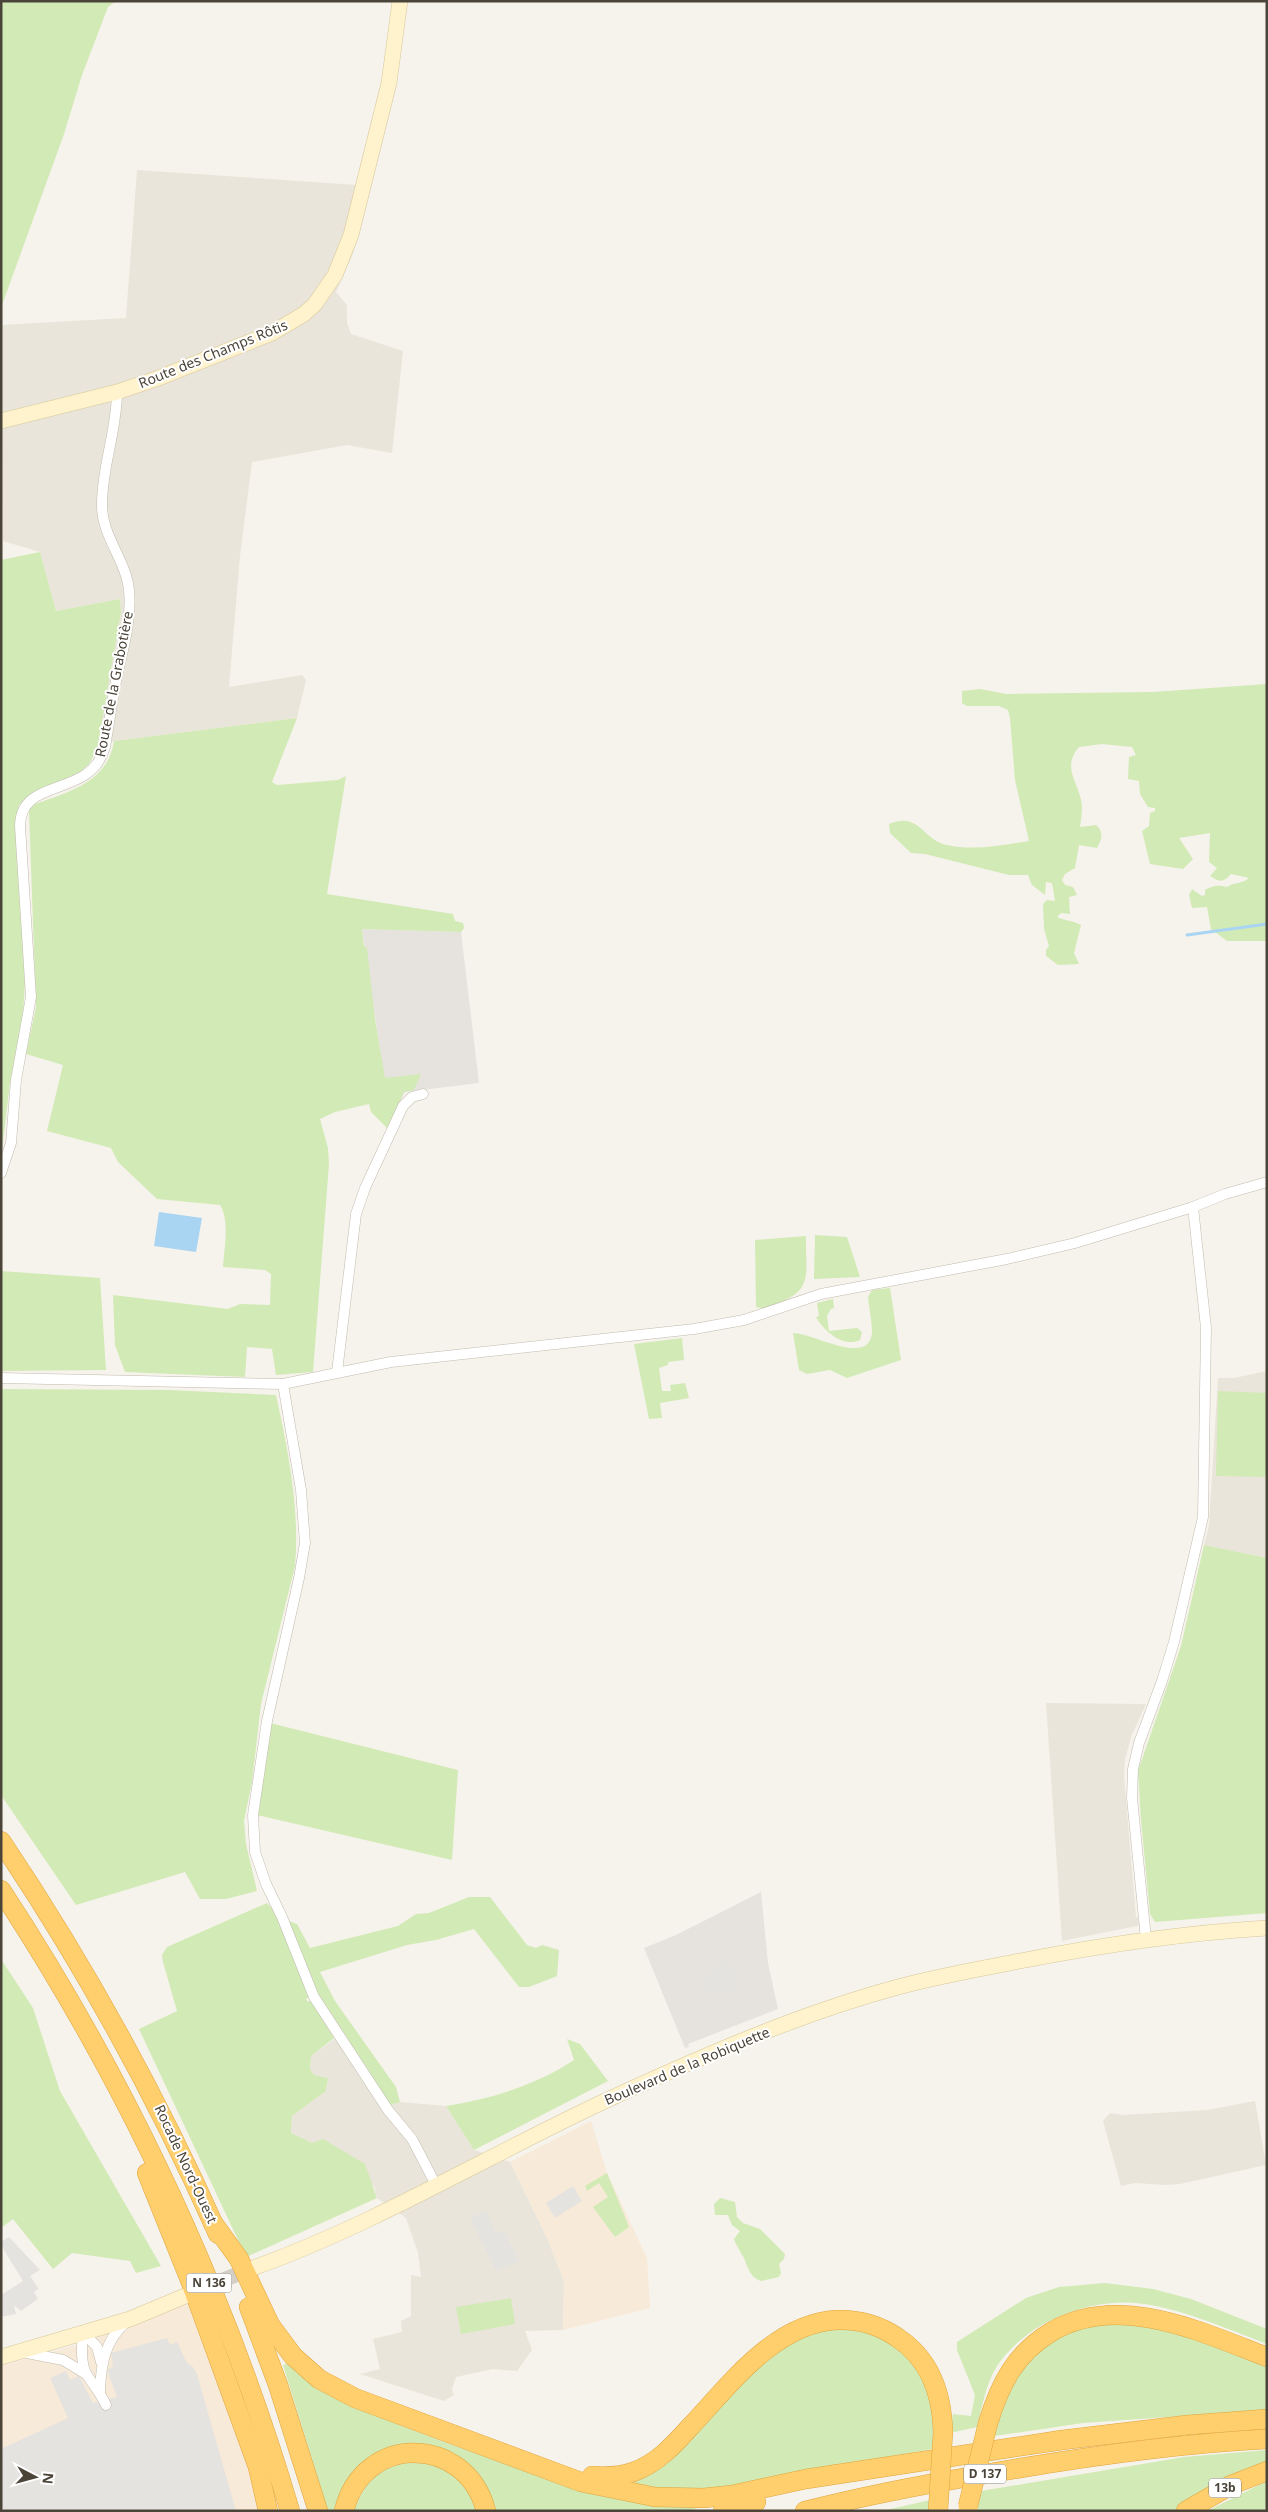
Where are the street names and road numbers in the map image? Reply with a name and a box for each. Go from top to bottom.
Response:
street label: Route des Champs Rôtis [135,315,290,392]
street label: Route de la Grabotière [90,609,137,758]
street label: Boulevard de la Robiquette [601,2022,773,2109]
street label: Rocade Nord-Ouest [151,2101,222,2226]
road number: N 136 [186,2274,232,2292]
road number: D 137 [964,2464,1006,2484]
road number: 13b [1209,2478,1241,2498]

